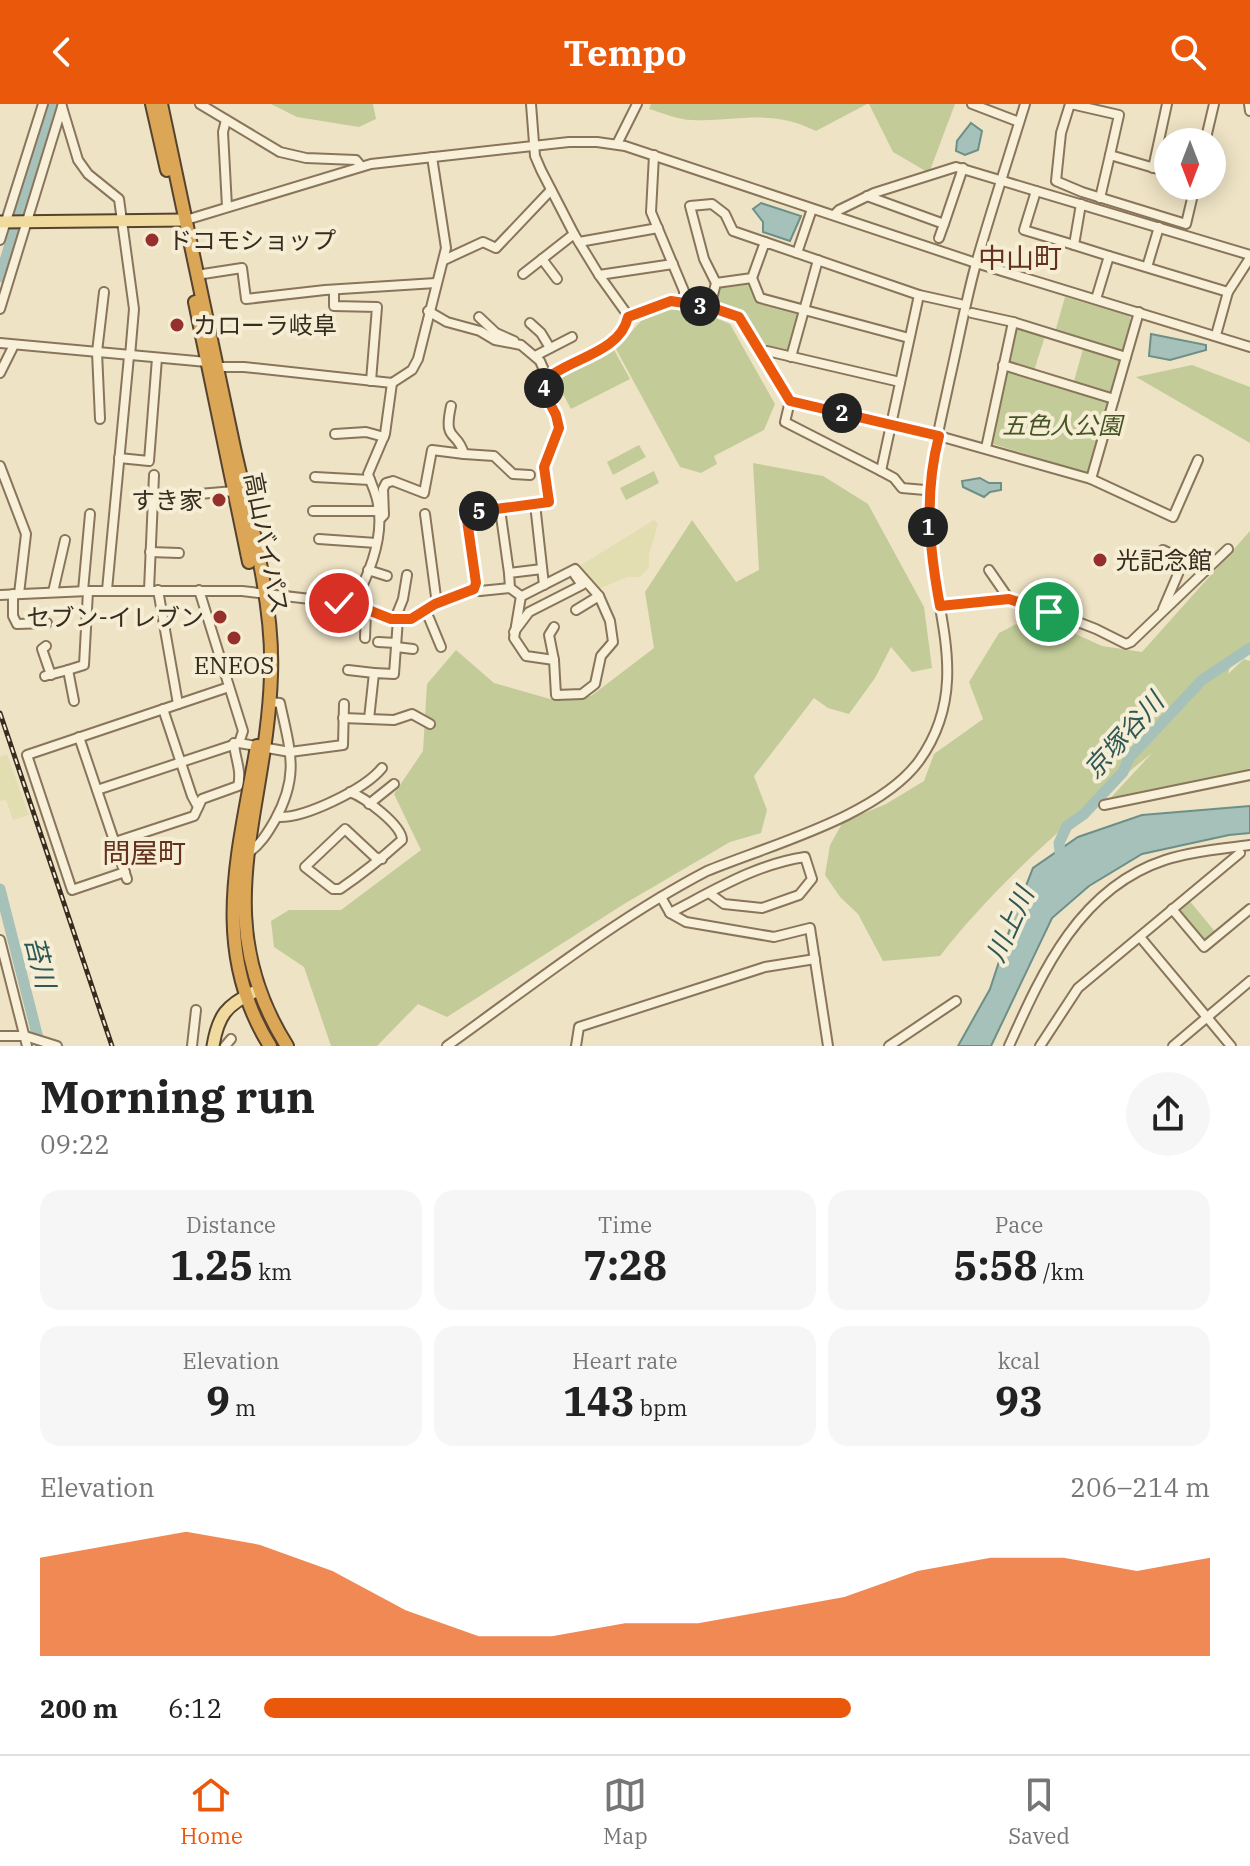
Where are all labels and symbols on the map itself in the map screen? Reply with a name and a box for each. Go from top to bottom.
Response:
north arrow [1154,128,1226,200]
place label: ドコモショップ [168,224,336,256]
marker: ドコモショップ [143,231,161,249]
district label: 中山町 [978,239,1062,276]
pin: 3 [680,286,720,326]
place label: カローラ岐阜 [193,309,337,341]
marker: カローラ岐阜 [168,316,186,334]
pin: 4 [524,368,564,408]
pin: 2 [822,393,862,433]
park label: 五色人公園 [1002,409,1125,441]
street label: 高山バイパス [238,469,296,617]
place label: すき家 [131,484,203,516]
marker: すき家 [210,491,228,509]
pin: 5 [459,491,499,531]
pin: 1 [908,507,948,547]
place label: 光記念館 [1116,544,1212,576]
marker: 光記念館 [1091,551,1109,569]
pin [305,569,373,637]
pin [1015,578,1083,646]
place label: セブン-イレブン [27,601,204,633]
marker: セブン-イレブン [211,608,229,626]
marker: ENEOS [225,629,243,647]
place label: ENEOS [194,649,274,681]
water label: 京塚谷川 [1076,683,1172,785]
district label: 問屋町 [102,834,186,871]
water label: 川上川 [978,879,1042,967]
water label: 苔川 [18,933,65,994]

